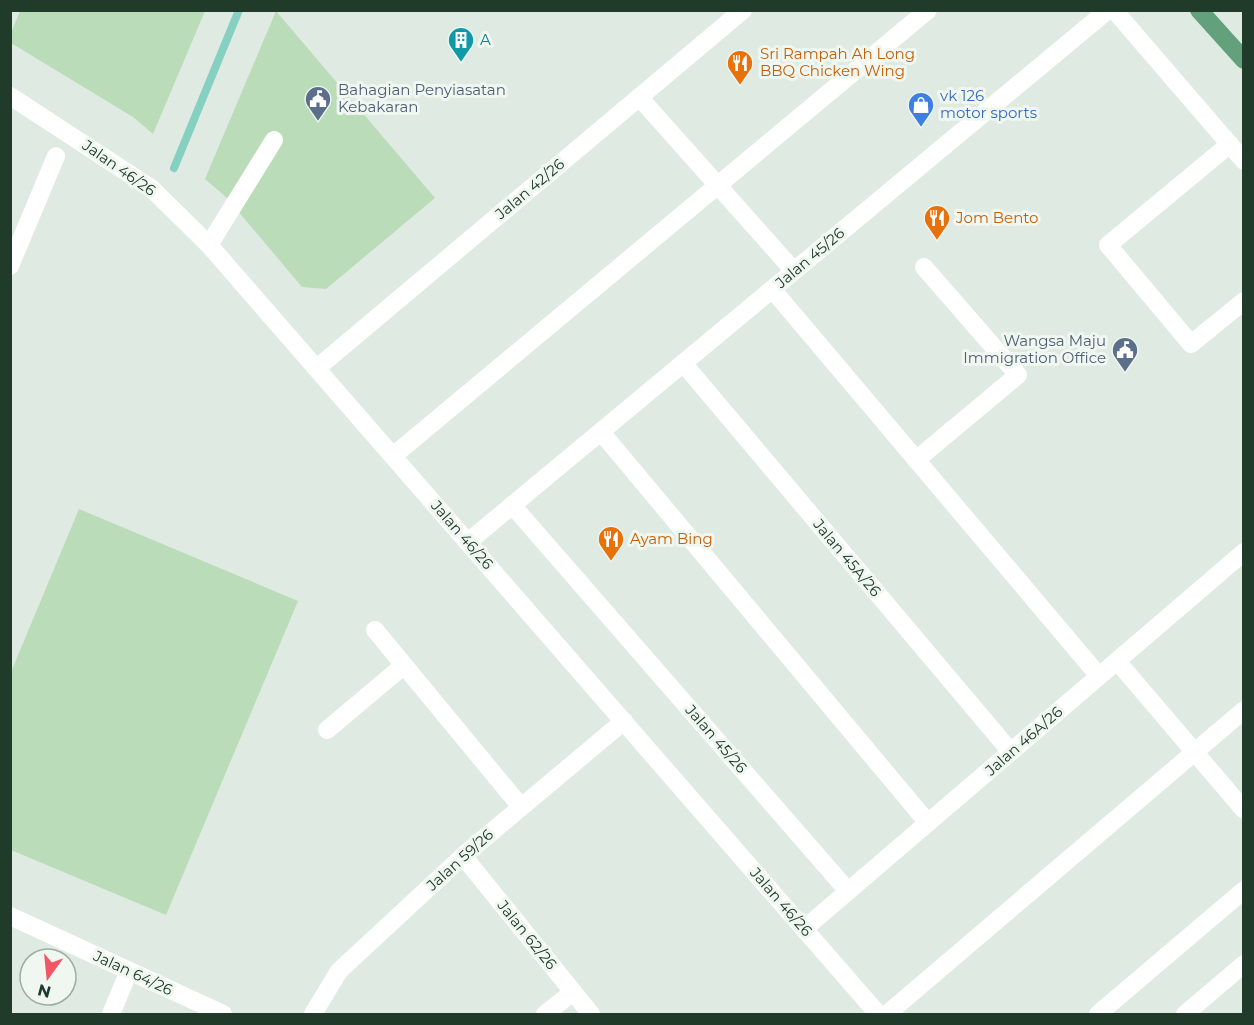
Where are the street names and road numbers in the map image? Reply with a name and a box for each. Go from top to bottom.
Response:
street label: Jalan 46/26 [78,135,160,200]
street label: Jalan 42/26 [490,154,568,224]
street label: Jalan 45/26 [771,223,848,293]
street label: Jalan 46/26 [427,496,497,573]
street label: Jalan 45A/26 [809,514,885,600]
street label: Jalan 45/26 [681,700,751,777]
street label: Jalan 46A/26 [980,702,1066,780]
street label: Jalan 59/26 [422,825,497,895]
street label: Jalan 46/26 [746,863,816,940]
street label: Jalan 62/26 [493,895,561,973]
street label: Jalan 64/26 [90,945,176,999]

